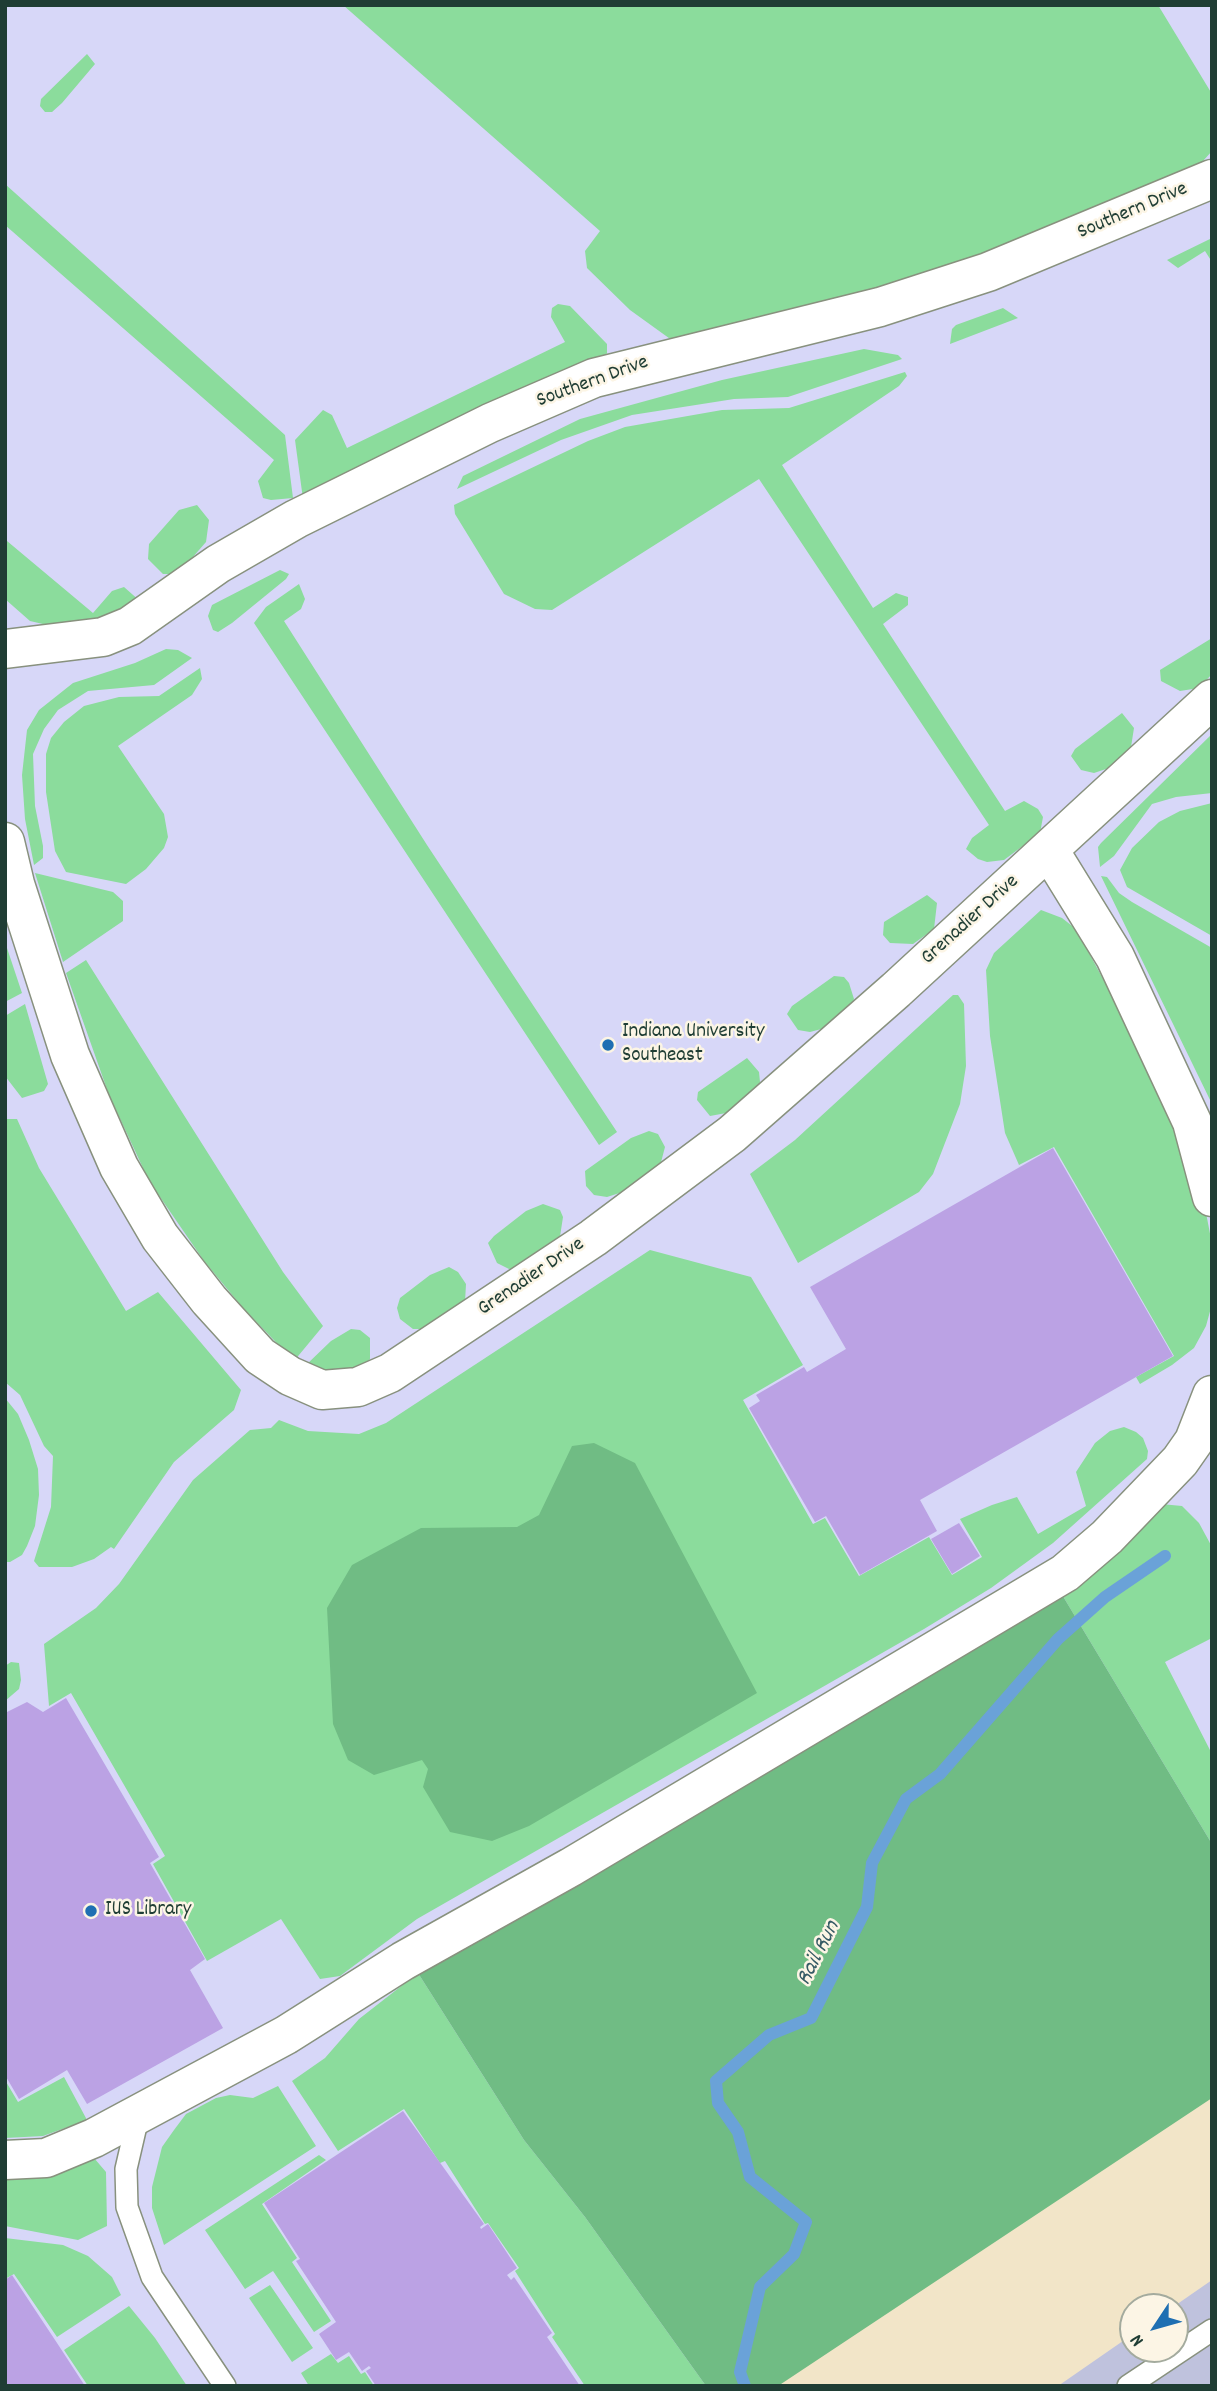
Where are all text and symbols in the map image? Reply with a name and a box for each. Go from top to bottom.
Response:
street label: Southern Drive [1074,178,1192,246]
street label: Southern Drive [534,351,652,415]
street label: Grenadier Drive [917,870,1025,972]
place label: Indiana University Southeast [622,1020,765,1070]
marker: Indiana University Southeast [600,1037,616,1053]
street label: Grenadier Drive [474,1233,590,1323]
place label: IUS Library [105,1898,191,1924]
marker: IUS Library [83,1903,99,1919]
water label: Rail Run [792,1917,848,1991]
north arrow [1119,2293,1189,2363]
text: N [1125,2328,1152,2351]

